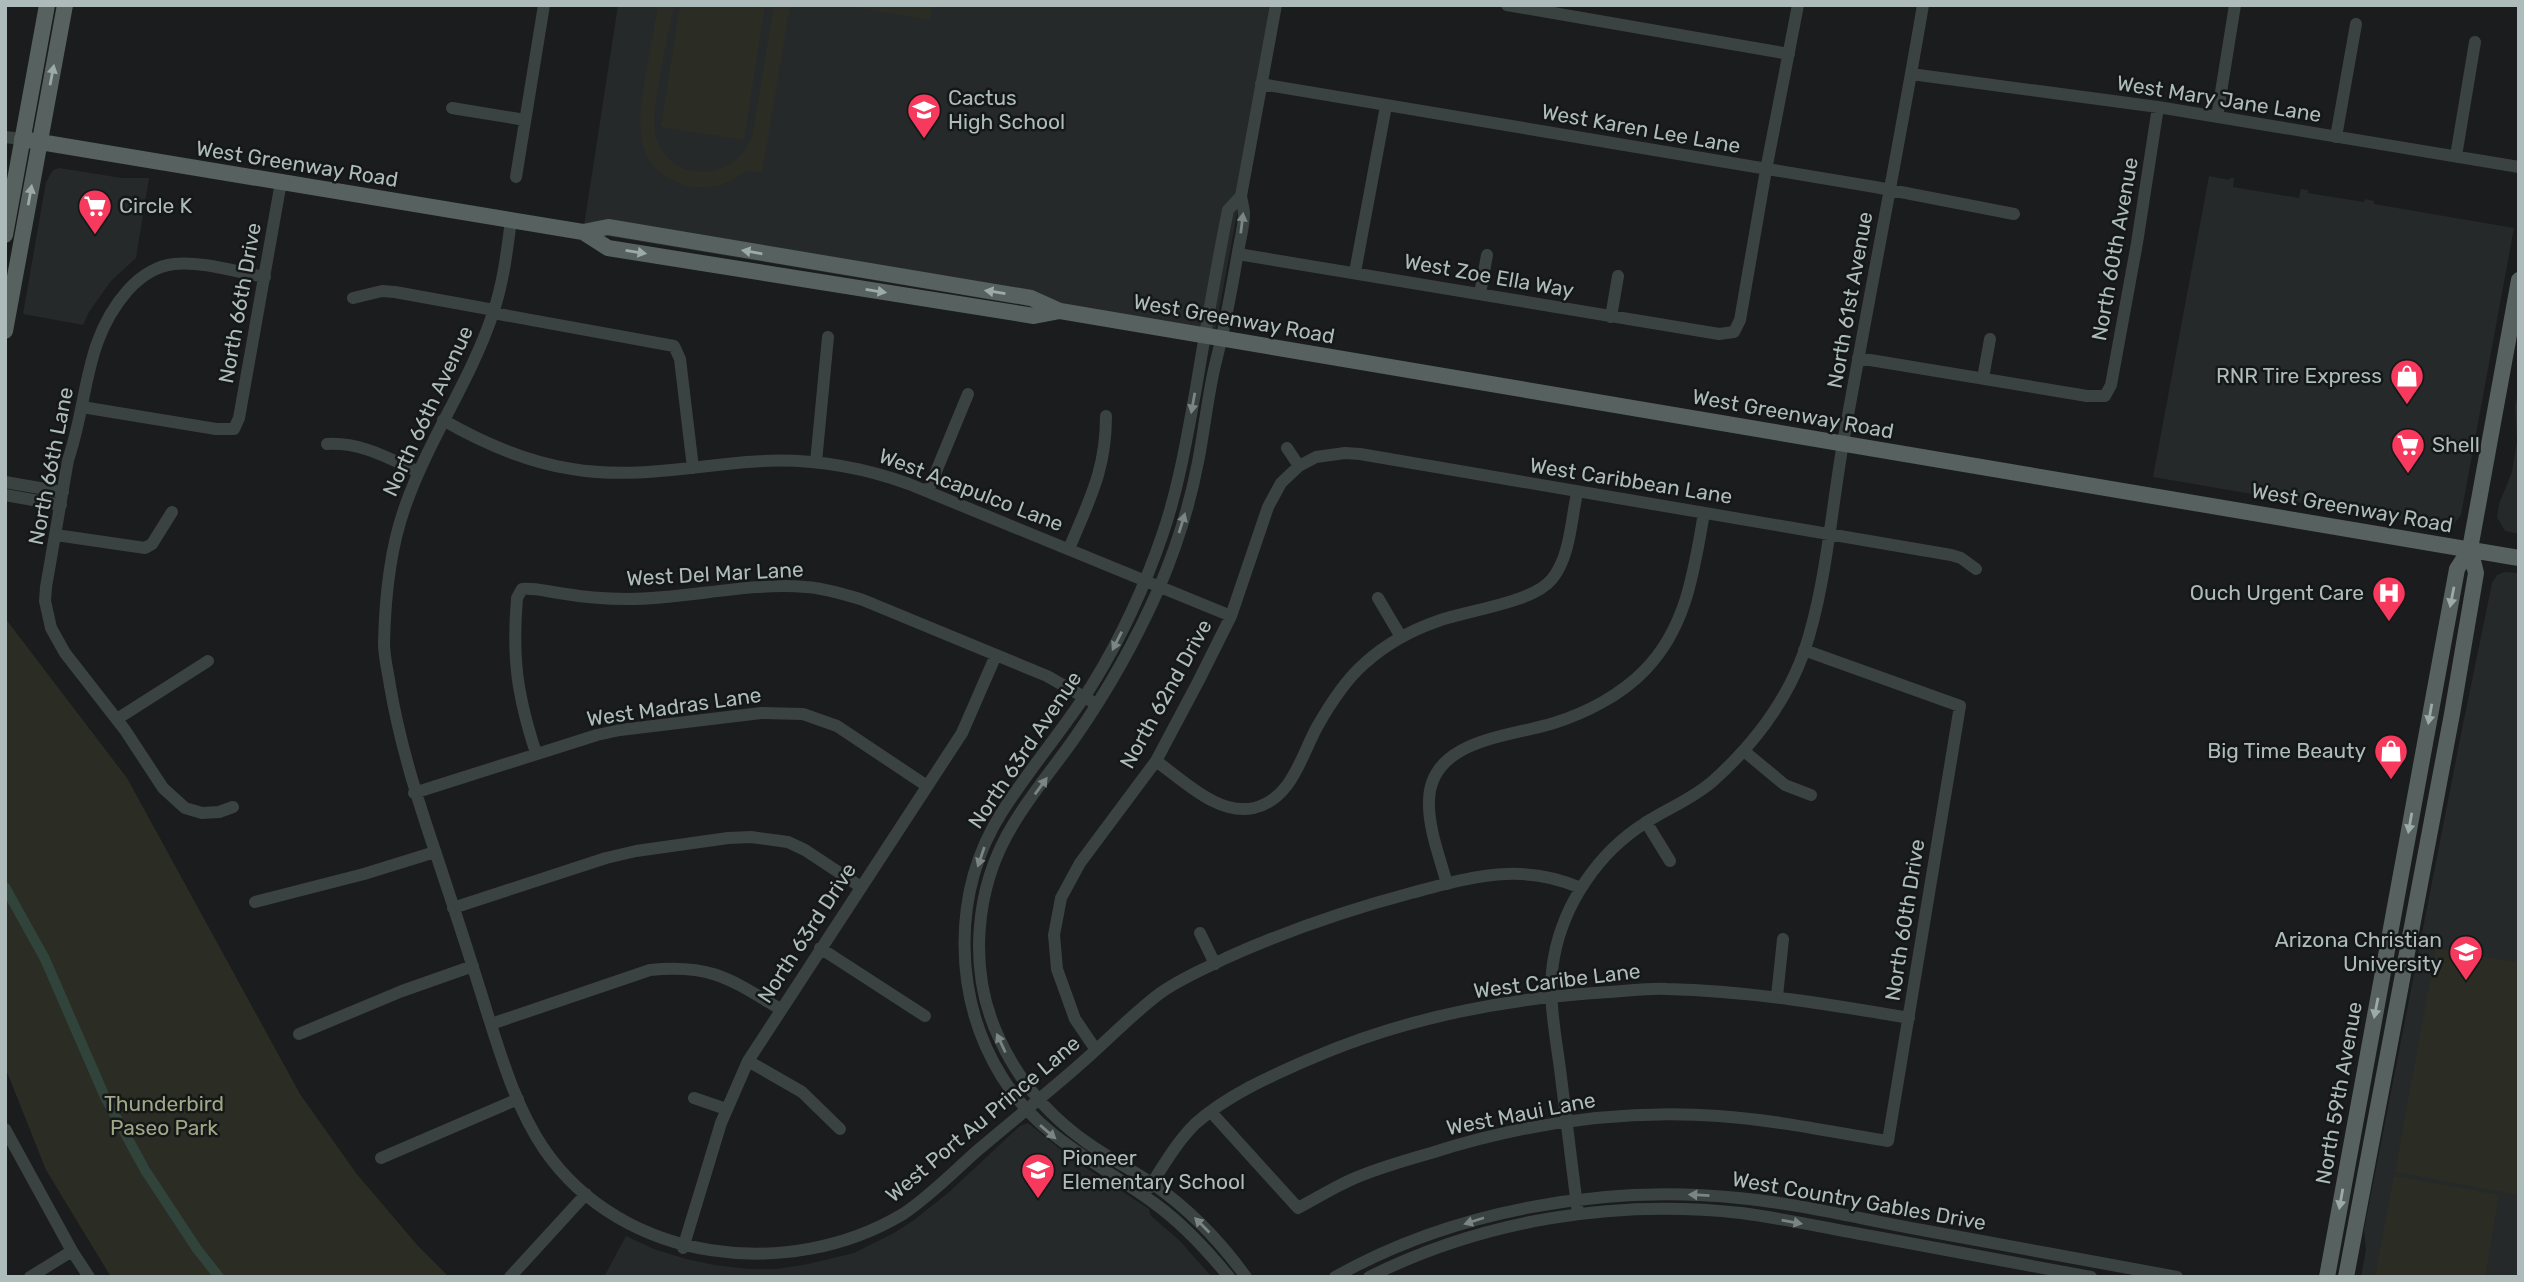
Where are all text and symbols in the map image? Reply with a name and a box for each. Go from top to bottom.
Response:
one-way arrow [46,64,57,86]
street label: West Mary Jane Lane [2115,70,2323,127]
place label: Cactus High School [948,85,1065,134]
school or university icon: Cactus High School [905,91,943,140]
street label: West Karen Lee Lane [1540,99,1743,158]
street label: West Greenway Road [194,135,400,192]
street label: North 60th Avenue [2086,155,2143,343]
one-way arrow [25,184,36,206]
supermarket icon: Circle K [76,187,114,236]
place label: Circle K [119,193,192,218]
street label: North 61st Avenue [1822,210,1877,390]
one-way arrow [1237,212,1248,234]
street label: North 66th Drive [213,221,266,385]
one-way arrow [740,246,762,257]
one-way arrow [625,247,647,258]
street label: West Zoe Ella Way [1402,248,1576,303]
one-way arrow [865,286,887,297]
one-way arrow [984,286,1006,297]
street label: West Greenway Road [1131,288,1337,349]
street label: North 66th Avenue [377,322,478,500]
shop icon: RNR Tire Express [2388,357,2426,406]
place label: RNR Tire Express [2216,363,2382,388]
street label: West Greenway Road [1690,383,1896,444]
street label: North 66th Lane [23,385,78,547]
one-way arrow [1187,392,1198,414]
supermarket icon: Shell [2389,426,2427,475]
place label: Shell [2432,432,2480,457]
street label: West Acapulco Lane [875,443,1067,536]
street label: West Caribbean Lane [1528,452,1734,509]
street label: West Greenway Road [2249,477,2455,538]
one-way arrow [1177,512,1187,533]
street label: West Del Mar Lane [626,556,804,591]
hospital icon: Ouch Urgent Care [2370,574,2408,623]
place label: Ouch Urgent Care [2190,580,2364,605]
one-way arrow [2446,586,2457,608]
street label: North 62nd Drive [1114,615,1217,773]
one-way arrow [1111,631,1123,651]
street label: North 63rd Avenue [963,666,1087,833]
street label: West Madras Lane [585,682,763,731]
one-way arrow [2424,703,2435,725]
shop icon: Big Time Beauty [2372,732,2410,781]
place label: Big Time Beauty [2207,738,2366,763]
one-way arrow [1034,777,1048,795]
one-way arrow [2404,813,2415,835]
street label: North 60th Drive [1879,837,1930,1003]
one-way arrow [975,847,986,868]
street label: North 63rd Drive [752,858,861,1007]
place label: Arizona Christian University [2275,927,2442,976]
school or university icon: Arizona Christian University [2447,933,2485,982]
street label: West Caribe Lane [1472,958,1642,1003]
one-way arrow [2370,997,2381,1019]
street label: North 59th Avenue [2310,1000,2367,1186]
street label: West Port Au Prince Lane [881,1030,1085,1207]
one-way arrow [996,1033,1007,1053]
street label: West Maui Lane [1444,1087,1598,1140]
park label: Thunderbird Paseo Park [104,1091,224,1140]
one-way arrow [1039,1124,1057,1140]
place label: Pioneer Elementary School [1062,1145,1245,1194]
school or university icon: Pioneer Elementary School [1019,1151,1057,1200]
street label: West Country Gables Drive [1730,1166,1988,1235]
one-way arrow [2335,1188,2346,1210]
one-way arrow [1688,1189,1710,1200]
one-way arrow [1194,1217,1210,1234]
one-way arrow [1463,1217,1484,1227]
one-way arrow [1781,1217,1803,1228]

